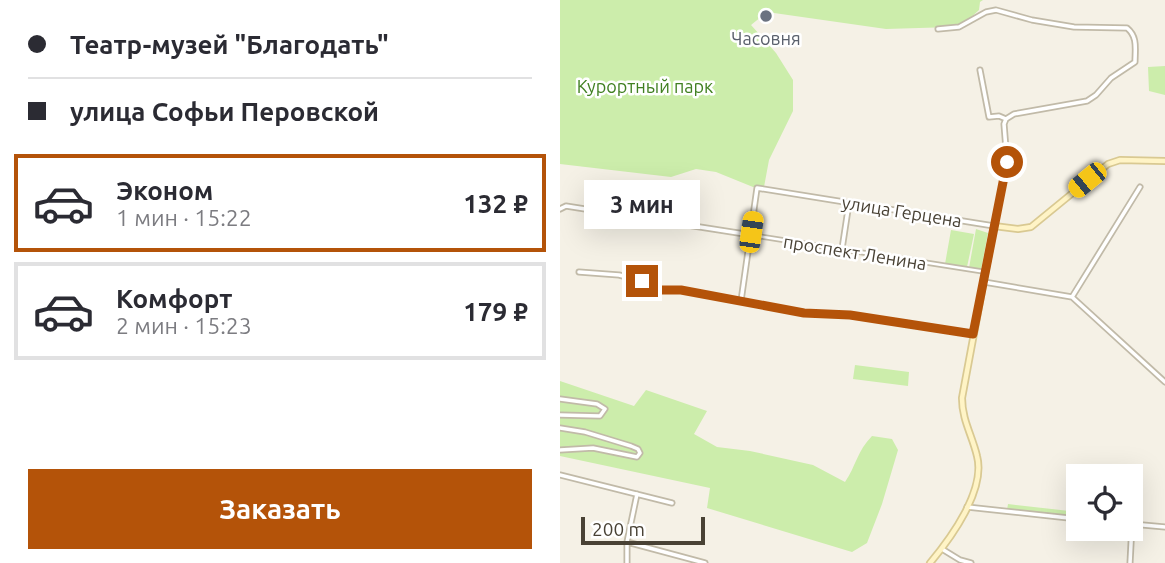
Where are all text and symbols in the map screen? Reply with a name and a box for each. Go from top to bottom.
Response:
marker: Часовня [758,8,774,24]
place label: Часовня [731,28,801,48]
text: Театр-музей "Благодать" [70,30,389,59]
park label: Курортный парк [577,76,713,96]
text: улица Софьи Перовской [70,97,379,126]
route start [991,146,1023,178]
car [1065,159,1110,201]
icon: car [32,172,95,235]
text: Эконом [116,176,213,205]
callout: 3 мин [584,180,700,229]
text: 132 ₽ [463,189,528,218]
text: 3 мин [610,192,674,217]
street label: улица Герцена [841,192,963,230]
text: 1 мин · 15:22 [116,205,252,230]
car [738,210,765,254]
street label: проспект Ленина [782,231,928,273]
route end [626,265,658,297]
icon: car [32,280,95,343]
text: Комфорт [116,284,232,313]
text: 179 ₽ [463,297,528,326]
text: 2 мин · 15:23 [116,313,252,338]
map controls [1066,464,1143,541]
button: locate [1066,464,1143,541]
button: Заказать [28,469,532,549]
scale bar [581,514,705,546]
text: 200 m [592,518,645,540]

